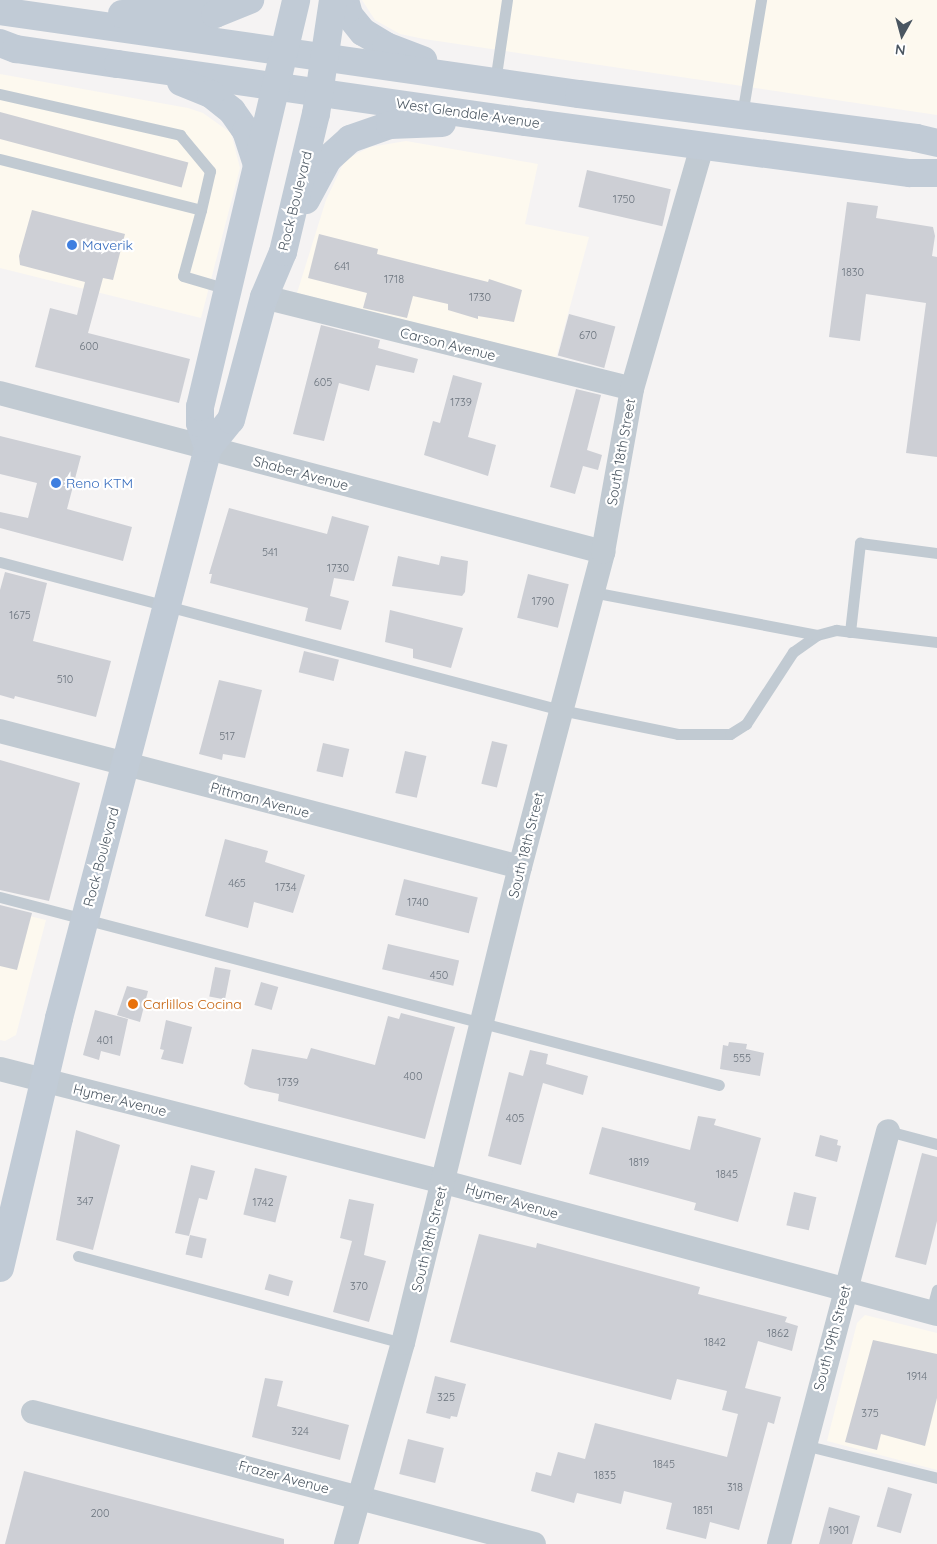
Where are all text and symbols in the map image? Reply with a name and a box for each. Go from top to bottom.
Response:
north arrow [877,10,927,60]
text: N [894,40,906,59]
street label: West Glendale Avenue [395,95,541,131]
street label: Rock Boulevard [274,149,316,253]
house number: 1750 [613,192,635,206]
place label: Maverik [82,237,133,253]
marker: Maverik [66,239,78,251]
house number: 641 [334,259,350,273]
house number: 1830 [842,265,864,279]
house number: 1718 [384,272,404,286]
house number: 1730 [469,290,491,304]
street label: Carson Avenue [399,324,497,364]
house number: 670 [579,328,597,342]
house number: 600 [79,339,99,353]
house number: 605 [314,375,332,389]
house number: 1739 [450,395,472,409]
street label: South 18th Street [603,397,639,507]
street label: Shaber Avenue [252,452,350,494]
place label: Reno KTM [66,475,133,491]
marker: Reno KTM [50,477,62,489]
house number: 541 [262,545,278,559]
house number: 1730 [327,561,349,575]
house number: 1790 [532,594,554,608]
house number: 1675 [9,608,31,622]
house number: 510 [57,672,73,686]
house number: 517 [219,729,235,743]
street label: Pittman Avenue [209,779,311,821]
street label: South 18th Street [505,790,547,900]
street label: Rock Boulevard [80,805,122,909]
house number: 465 [228,876,246,890]
house number: 1734 [275,880,297,894]
house number: 1740 [407,895,429,909]
house number: 450 [430,968,448,982]
place label: Carlillos Cocina [143,996,242,1012]
marker: Carlillos Cocina [127,998,139,1010]
house number: 401 [97,1033,113,1047]
house number: 555 [733,1051,751,1065]
house number: 400 [404,1069,422,1083]
house number: 1739 [277,1075,299,1089]
street label: Hymer Avenue [71,1080,169,1120]
house number: 405 [506,1111,524,1125]
house number: 1819 [629,1155,649,1169]
house number: 1845 [716,1167,738,1181]
street label: Hymer Avenue [464,1180,560,1222]
street label: South 18th Street [408,1184,450,1294]
house number: 347 [77,1194,93,1208]
house number: 1742 [252,1195,274,1209]
house number: 370 [350,1279,368,1293]
street label: South 19th Street [810,1283,854,1393]
house number: 1862 [767,1326,789,1340]
house number: 1842 [704,1335,726,1349]
house number: 1914 [907,1369,927,1383]
house number: 325 [437,1390,455,1404]
house number: 375 [861,1406,879,1420]
house number: 324 [291,1424,309,1438]
street label: Frazer Avenue [237,1457,331,1497]
house number: 1845 [653,1457,675,1471]
house number: 1835 [594,1468,616,1482]
house number: 318 [727,1480,743,1494]
house number: 1851 [693,1503,713,1517]
house number: 200 [90,1506,110,1520]
house number: 1901 [829,1523,849,1537]

